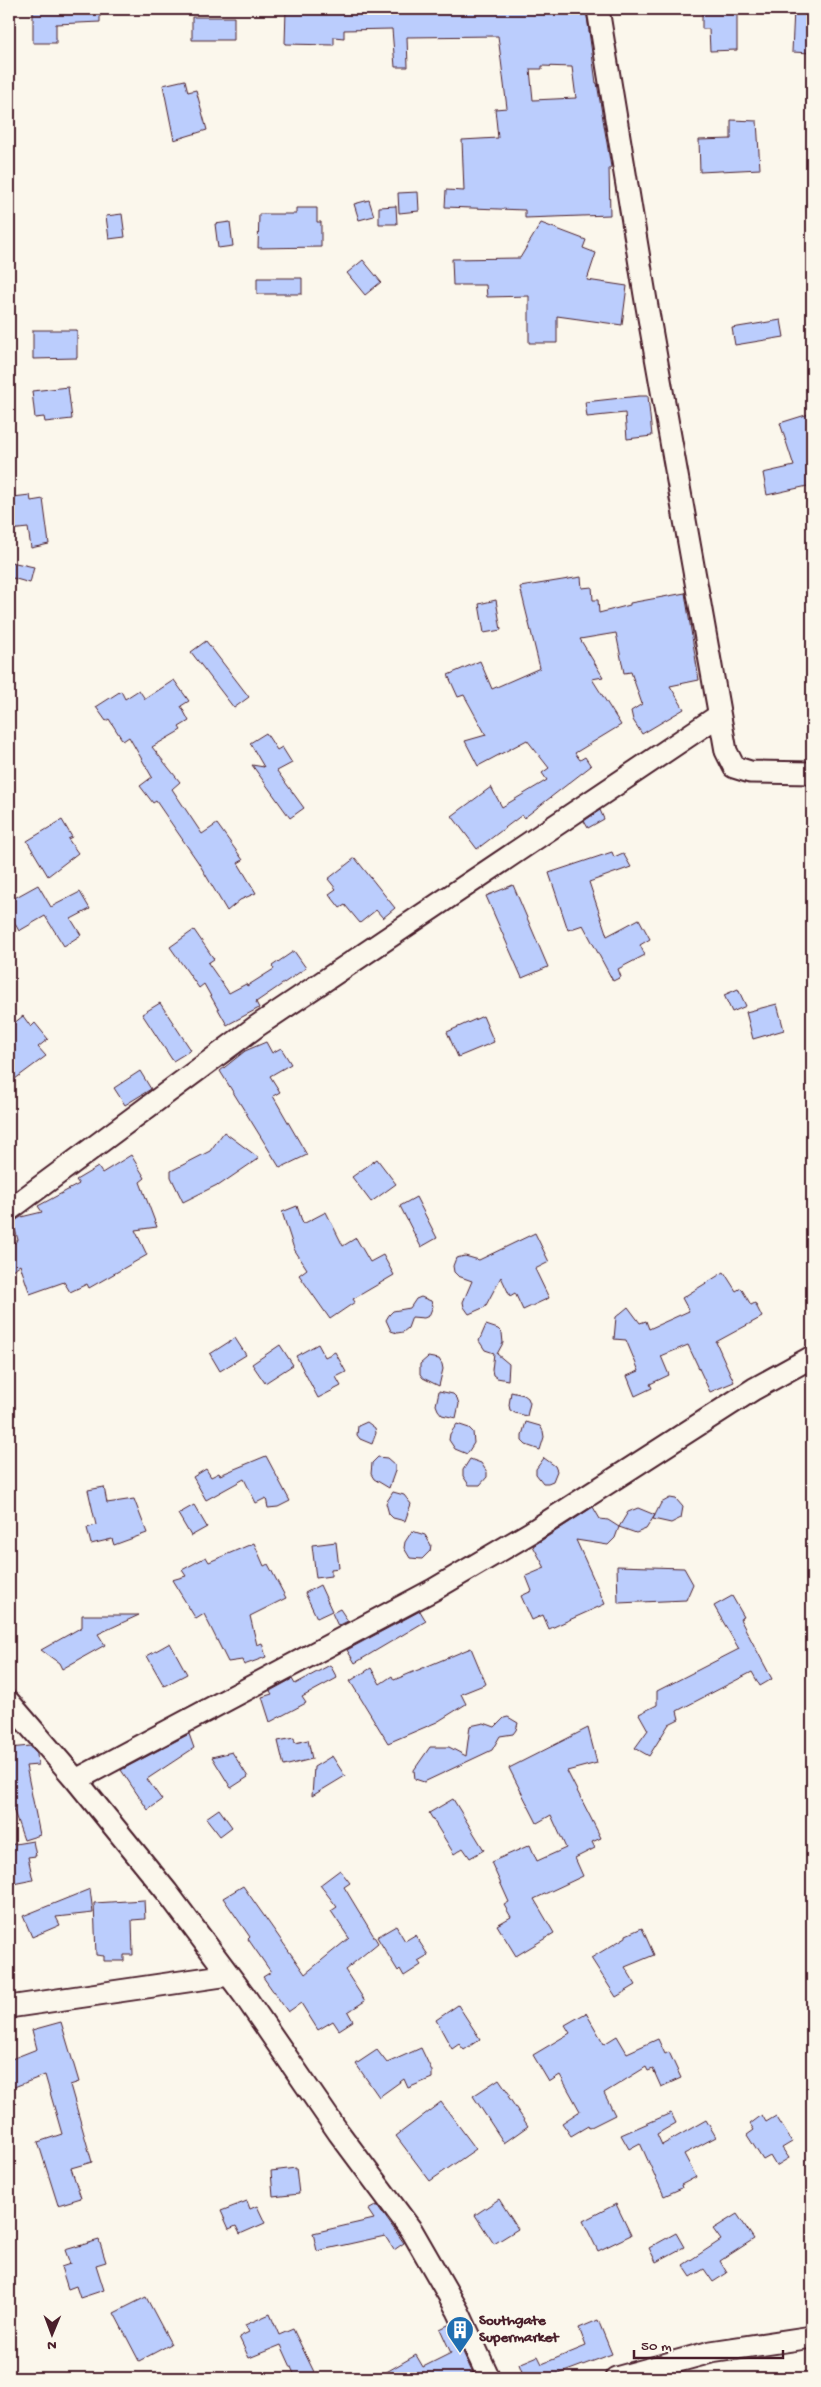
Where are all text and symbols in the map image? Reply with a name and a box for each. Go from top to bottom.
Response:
north arrow [28,2310,78,2360]
place label: Southgate Supermarket [479,2312,560,2347]
building icon: Southgate Supermarket [445,2315,475,2354]
scale bar [634,2327,782,2359]
text: N [47,2336,57,2353]
text: 50 m [641,2338,672,2356]

